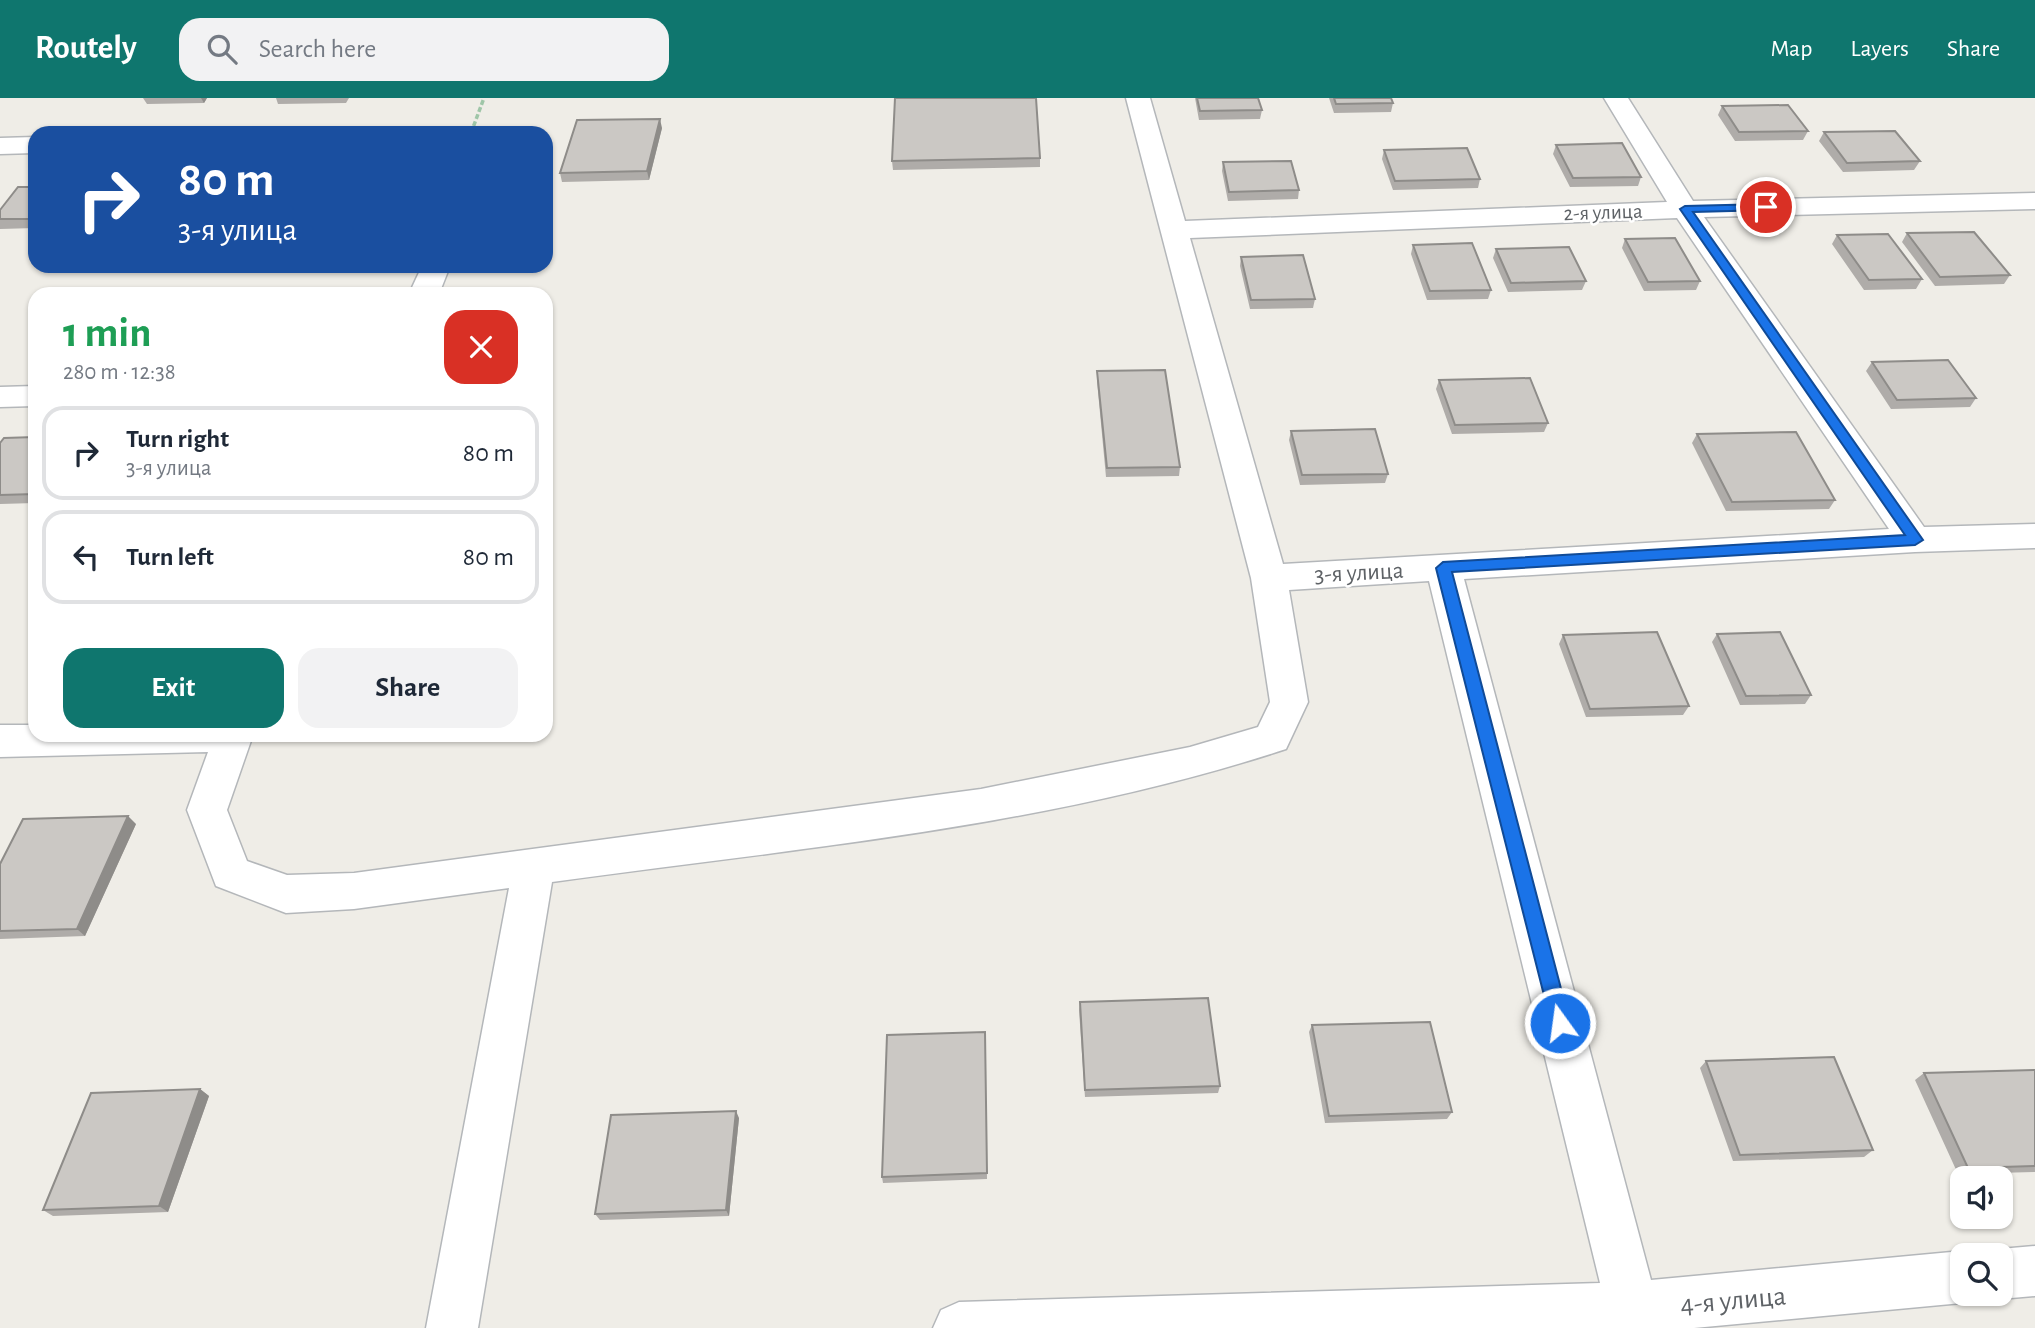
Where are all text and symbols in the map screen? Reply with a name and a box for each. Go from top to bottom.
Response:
search box [179,18,669,81]
icon: search [203,30,241,68]
text: Routely [35,32,137,65]
text: Search here [259,36,376,62]
text: Map [1770,37,1812,61]
text: Layers [1850,37,1909,61]
text: Share [1947,37,2000,61]
icon: right [63,154,154,245]
text: 80 m [178,156,275,205]
pin [1736,177,1796,237]
icon: arrive [1747,188,1785,226]
street label: 2-я улица [1563,201,1643,224]
text: 3-я улица [178,214,297,246]
button: close [444,310,518,384]
text: 1 min [63,312,152,354]
text: 280 m · 12:38 [63,361,176,384]
text: Turn right [126,426,229,452]
icon: right [67,434,105,472]
text: 80 m [463,440,514,466]
text: 3-я улица [126,457,212,480]
icon: left [67,538,105,576]
text: Turn left [126,544,214,570]
text: 80 m [463,544,514,570]
street label: 3-я улица [1314,559,1404,587]
button: Exit [63,648,284,728]
button: Share [298,648,518,728]
position arrow [1523,986,1597,1060]
map controls [1950,1166,2013,1306]
button: sound [1950,1166,2013,1229]
button: search [1950,1243,2013,1306]
street label: 4-я улица [1679,1282,1787,1320]

